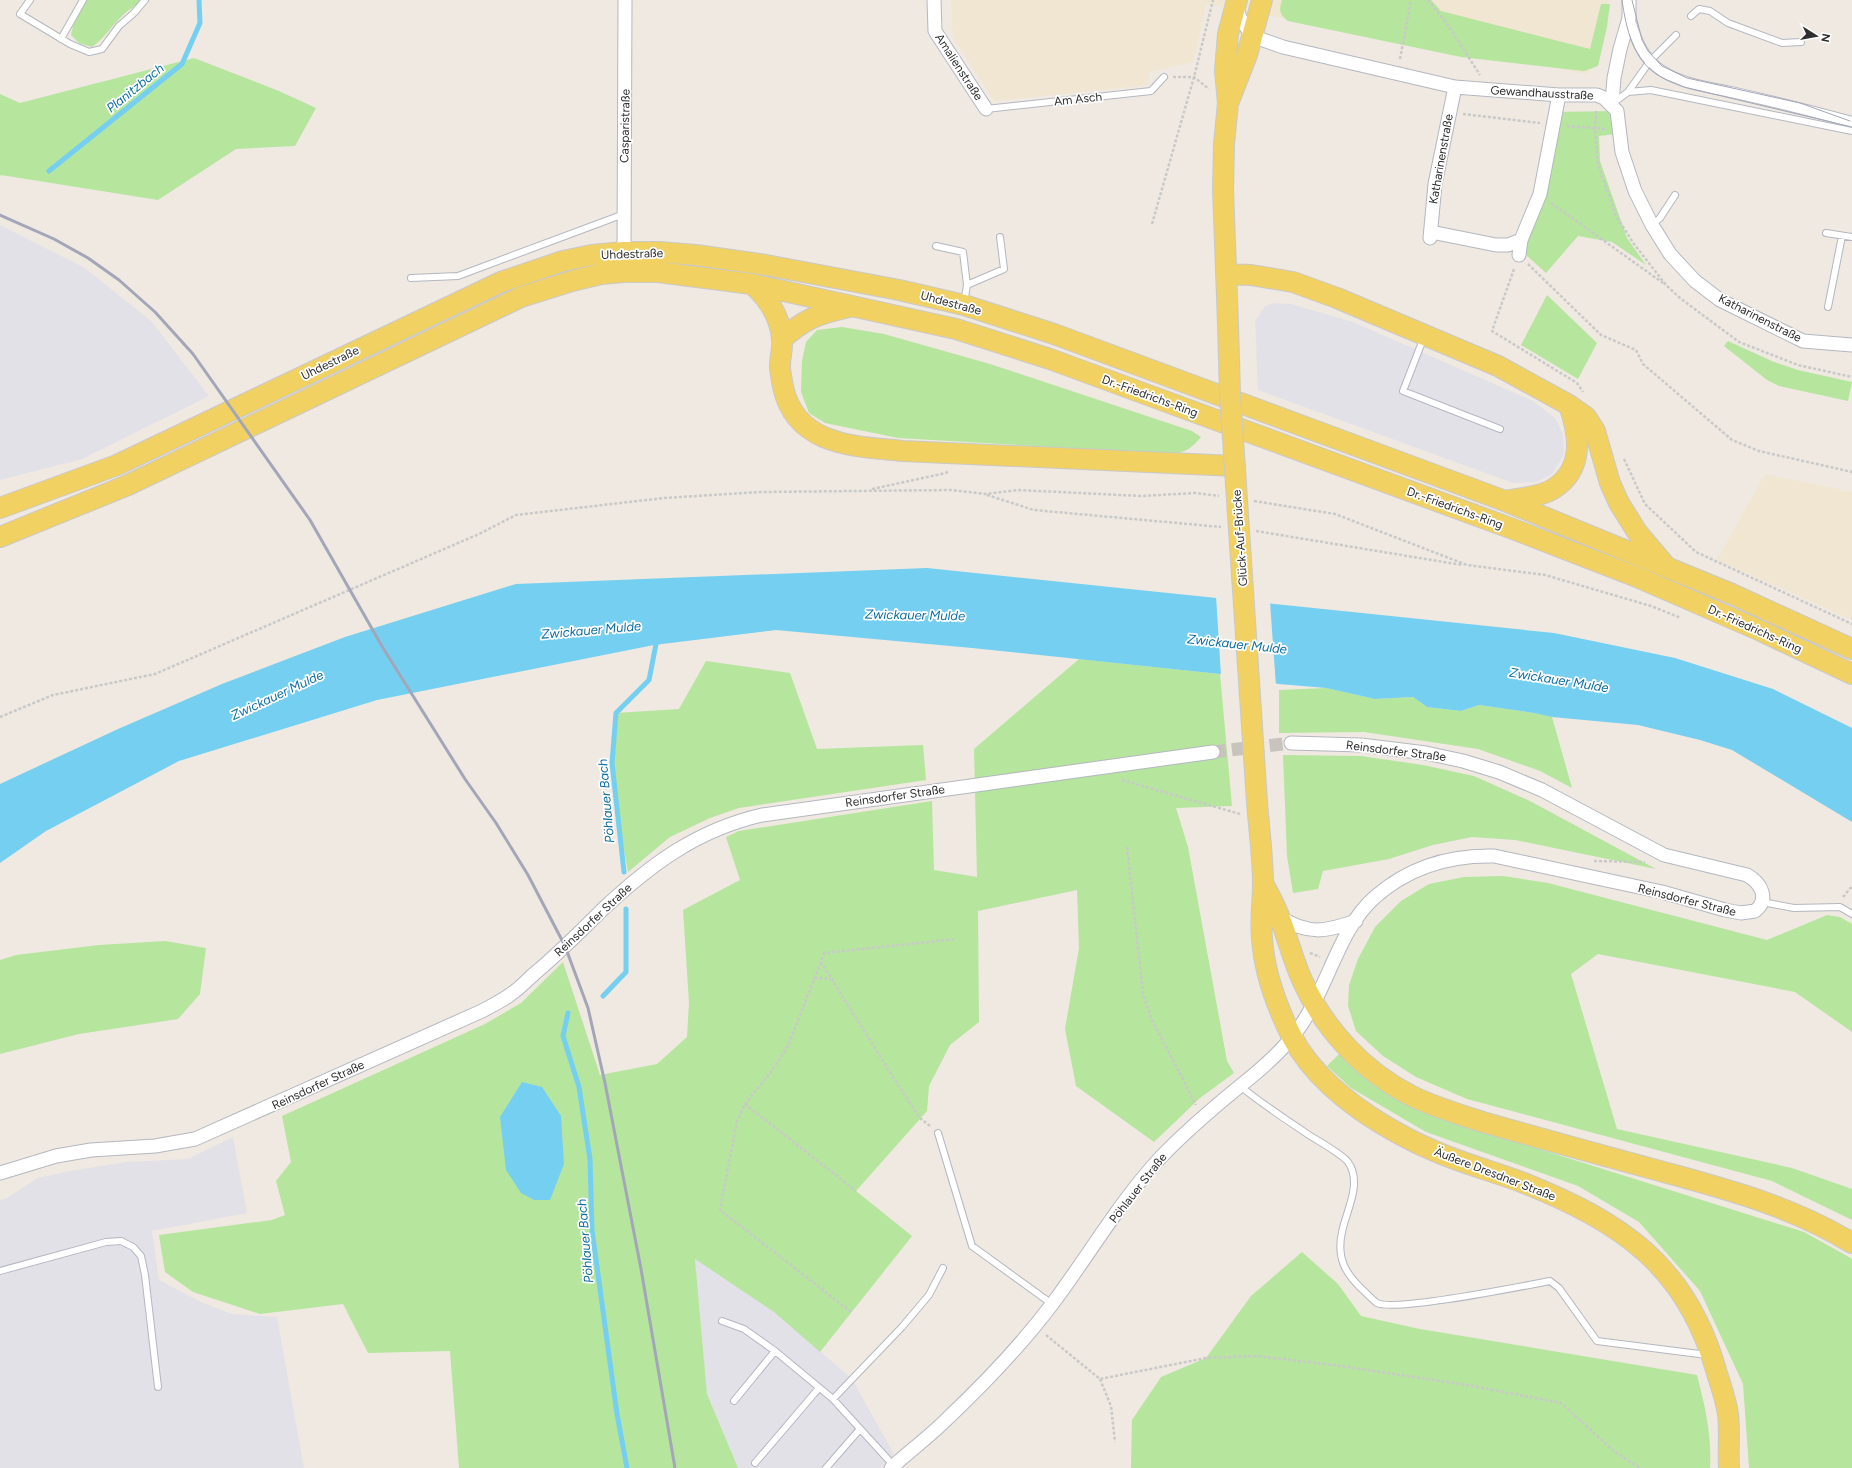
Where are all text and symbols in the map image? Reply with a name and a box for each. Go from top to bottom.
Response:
north arrow [1796,16,1836,56]
street label: Amalienstraße [932,31,986,103]
text: N [1818,32,1833,43]
water label: Planitzbach [103,60,167,116]
street label: Gewandhausstraße [1490,83,1594,103]
street label: Casparistraße [617,88,633,163]
street label: Am Asch [1053,89,1103,108]
street label: Katharinenstraße [1426,112,1456,205]
street label: Uhdestraße [601,246,664,262]
street label: Uhdestraße [919,288,983,318]
street label: Katharinenstraße [1716,291,1804,345]
street label: Uhdestraße [299,343,362,383]
street label: Dr.-Friedrichs-Ring [1100,372,1200,420]
street label: Dr.-Friedrichs-Ring [1405,484,1505,532]
street label: Glück-Auf-Brücke [1230,489,1250,587]
street label: Dr.-Friedrichs-Ring [1706,602,1804,656]
water label: Zwickauer Mulde [865,607,965,623]
water label: Zwickauer Mulde [540,618,642,642]
water label: Zwickauer Mulde [1186,631,1288,657]
water label: Zwickauer Mulde [1508,665,1610,695]
water label: Zwickauer Mulde [228,667,326,723]
street label: Reinsdorfer Straße [1345,738,1447,764]
water label: Pöhlauer Bach [595,758,617,844]
street label: Reinsdorfer Straße [844,782,946,810]
street label: Reinsdorfer Straße [551,880,635,959]
street label: Reinsdorfer Straße [1637,881,1738,919]
street label: Reinsdorfer Straße [269,1057,367,1113]
street label: Äußere Dresdner Straße [1432,1144,1558,1204]
street label: Pöhlauer Straße [1106,1150,1170,1226]
water label: Pöhlauer Bach [574,1198,596,1284]

